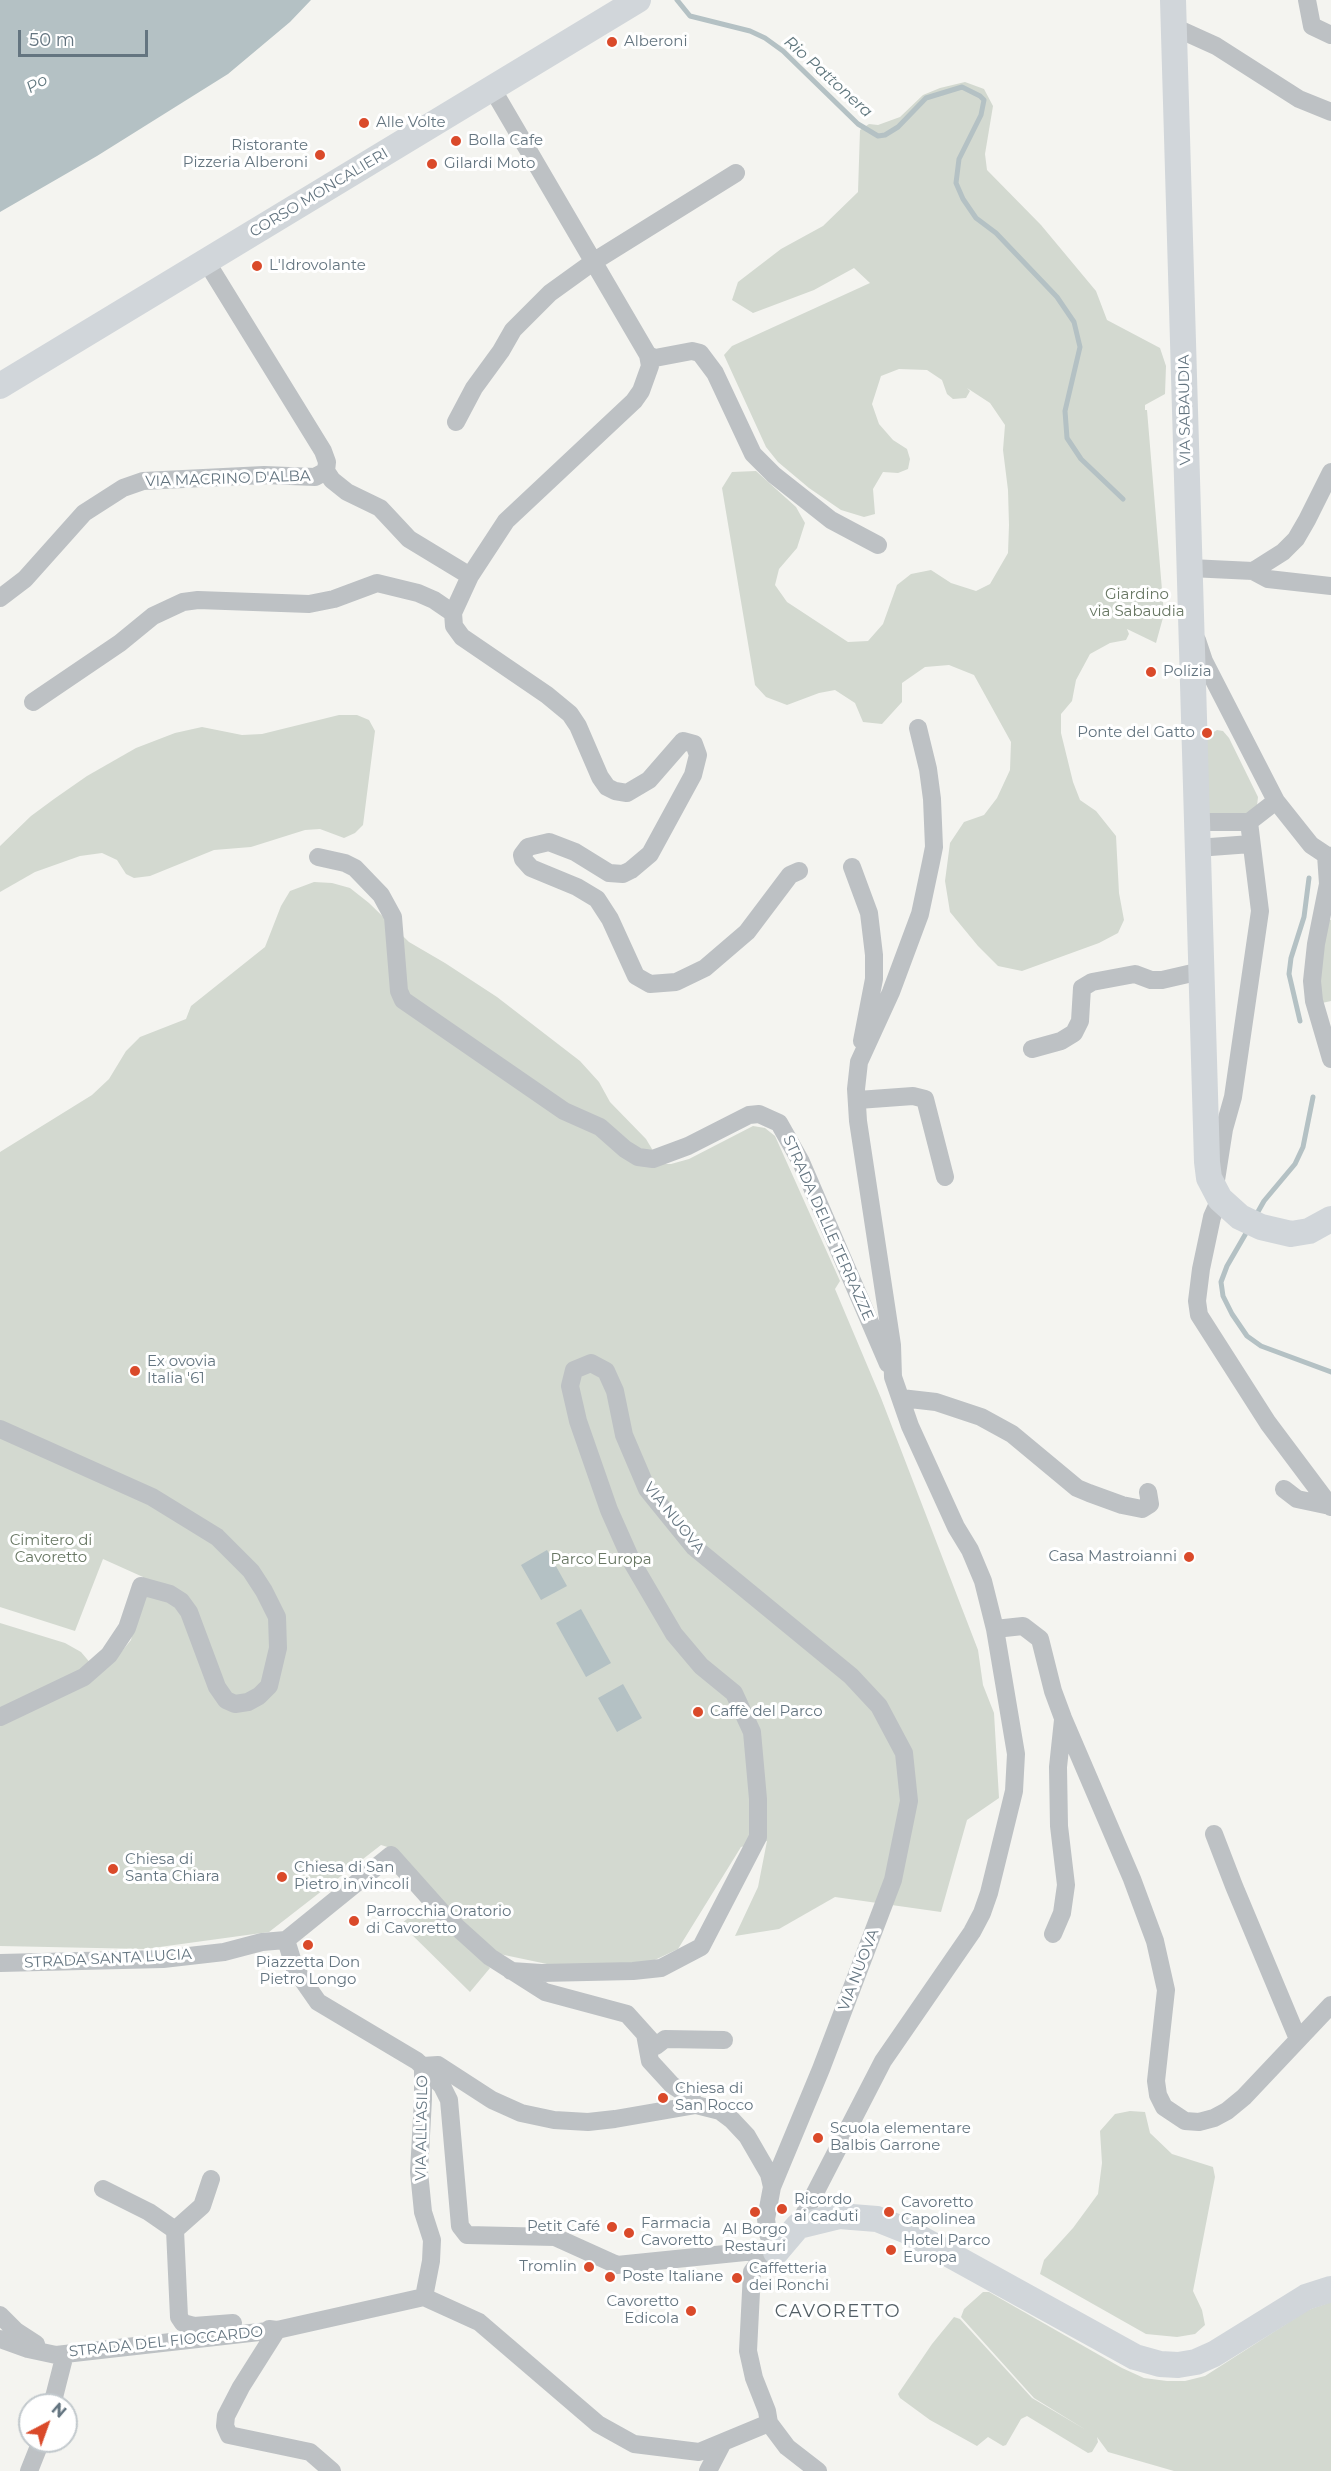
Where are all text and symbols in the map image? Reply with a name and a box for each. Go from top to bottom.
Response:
scale bar [21,18,152,56]
text: 50 m [29,29,75,51]
water label: Rio Pattonera [780,32,876,122]
place label: Alberoni [624,33,687,51]
marker: Alberoni [605,35,619,49]
water label: Po [23,70,51,98]
place label: Alle Volte [376,114,446,132]
marker: Alle Volte [357,116,371,130]
place label: Bolla Cafe [468,132,543,150]
marker: Bolla Cafe [449,134,463,148]
place label: Ristorante Pizzeria Alberoni [183,137,308,172]
street label: CORSO MONCALIERI [247,145,391,241]
marker: Ristorante Pizzeria Alberoni [313,148,327,162]
place label: Gilardi Moto [444,155,535,173]
marker: Gilardi Moto [425,157,439,171]
place label: L'Idrovolante [269,257,366,275]
marker: L'Idrovolante [250,259,264,273]
street label: VIA SABAUDIA [1175,354,1195,466]
street label: VIA MACRINO D'ALBA [145,467,311,491]
park label: Giardino via Sabaudia [1089,586,1185,621]
place label: Polizia [1163,663,1212,681]
marker: Polizia [1144,665,1158,679]
place label: Ponte del Gatto [1077,724,1195,742]
marker: Ponte del Gatto [1200,726,1214,740]
street label: STRADA DELLE TERRAZZE [779,1133,877,1323]
place label: Ex ovovia Italia '61 [147,1353,216,1388]
marker: Ex ovovia Italia '61 [128,1364,142,1378]
street label: VIA NUOVA [640,1479,708,1557]
park label: Cimitero di Cavoretto [10,1532,92,1567]
place label: Casa Mastroianni [1049,1548,1177,1566]
marker: Casa Mastroianni [1182,1550,1196,1564]
park label: Parco Europa [550,1551,652,1569]
place label: Caffè del Parco [710,1703,823,1721]
marker: Caffè del Parco [691,1705,705,1719]
place label: Chiesa di Santa Chiara [125,1851,220,1886]
place label: Chiesa di San Pietro in vincoli [294,1859,409,1894]
marker: Chiesa di Santa Chiara [106,1862,120,1876]
marker: Chiesa di San Pietro in vincoli [275,1870,289,1884]
place label: Parrocchia Oratorio di Cavoretto [366,1903,512,1938]
marker: Parrocchia Oratorio di Cavoretto [347,1914,361,1928]
street label: VIA NUOVA [835,1926,883,2014]
marker: Piazzetta Don Pietro Longo [301,1938,315,1952]
street label: STRADA SANTA LUCIA [24,1946,192,1972]
place label: Piazzetta Don Pietro Longo [256,1954,360,1989]
street label: VIA ALL'ASILO [412,2075,432,2181]
place label: Chiesa di San Rocco [675,2080,753,2115]
marker: Chiesa di San Rocco [656,2091,670,2105]
place label: Scuola elementare Balbis Garrone [830,2120,971,2155]
marker: Scuola elementare Balbis Garrone [811,2131,825,2145]
place label: Ricordo ai caduti [794,2191,858,2226]
place label: Cavoretto Capolinea [901,2194,976,2229]
marker: Ricordo ai caduti [775,2202,789,2216]
marker: Al Borgo Restauri [748,2205,762,2219]
marker: Cavoretto Capolinea [882,2205,896,2219]
place label: Farmacia Cavoretto [641,2215,714,2250]
place label: Petit Café [527,2218,600,2236]
marker: Petit Café [605,2220,619,2234]
place label: Al Borgo Restauri [723,2221,787,2256]
marker: Farmacia Cavoretto [622,2226,636,2240]
place label: Hotel Parco Europa [903,2232,990,2267]
marker: Hotel Parco Europa [884,2243,898,2257]
place label: Tromlin [519,2258,577,2276]
marker: Tromlin [582,2260,596,2274]
place label: Caffetteria dei Ronchi [749,2260,829,2295]
place label: Poste Italiane [622,2268,723,2286]
marker: Poste Italiane [603,2270,617,2284]
marker: Caffetteria dei Ronchi [730,2271,744,2285]
place label: Cavoretto Edicola [606,2293,679,2328]
district label: CAVORETTO [775,2301,901,2323]
marker: Cavoretto Edicola [684,2304,698,2318]
street label: STRADA DEL FIOCCARDO [68,2323,264,2361]
north arrow [18,2393,78,2453]
text: N [48,2399,70,2422]

